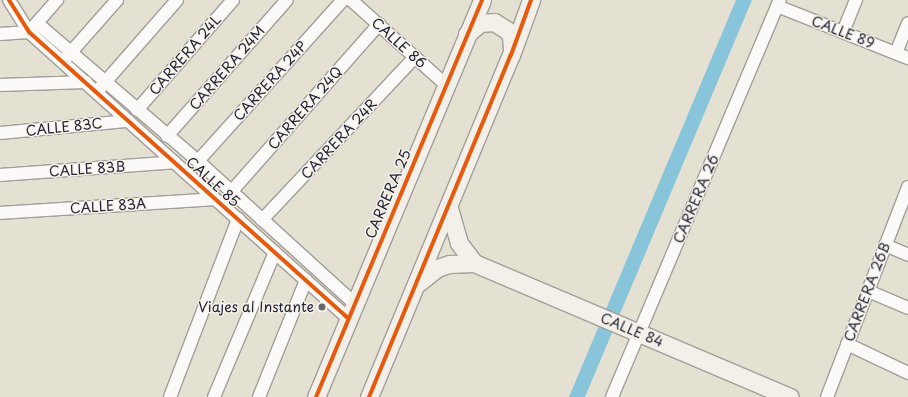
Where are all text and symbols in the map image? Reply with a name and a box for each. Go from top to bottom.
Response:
street label: CARRERA 24L [145,11,225,99]
street label: CALLE 89 [809,12,877,52]
street label: CALLE 86 [368,14,430,72]
street label: CARRERA 24M [186,22,268,114]
street label: CARRERA 24P [230,37,310,125]
street label: CARRERA 24Q [264,63,346,153]
street label: CARRERA 24R [297,95,381,183]
street label: CALLE 83C [24,115,104,139]
street label: CARRERA 25 [362,148,414,240]
street label: CALLE 85 [182,153,244,211]
street label: CARRERA 26 [670,153,722,245]
street label: CALLE 83B [47,158,127,180]
street label: CALLE 83A [68,195,148,217]
street label: CARRERA 26B [840,240,894,344]
place label: Viajes al Instante [198,299,314,315]
marker: Viajes al Instante [317,302,327,312]
street label: CALLE 84 [597,309,667,351]

